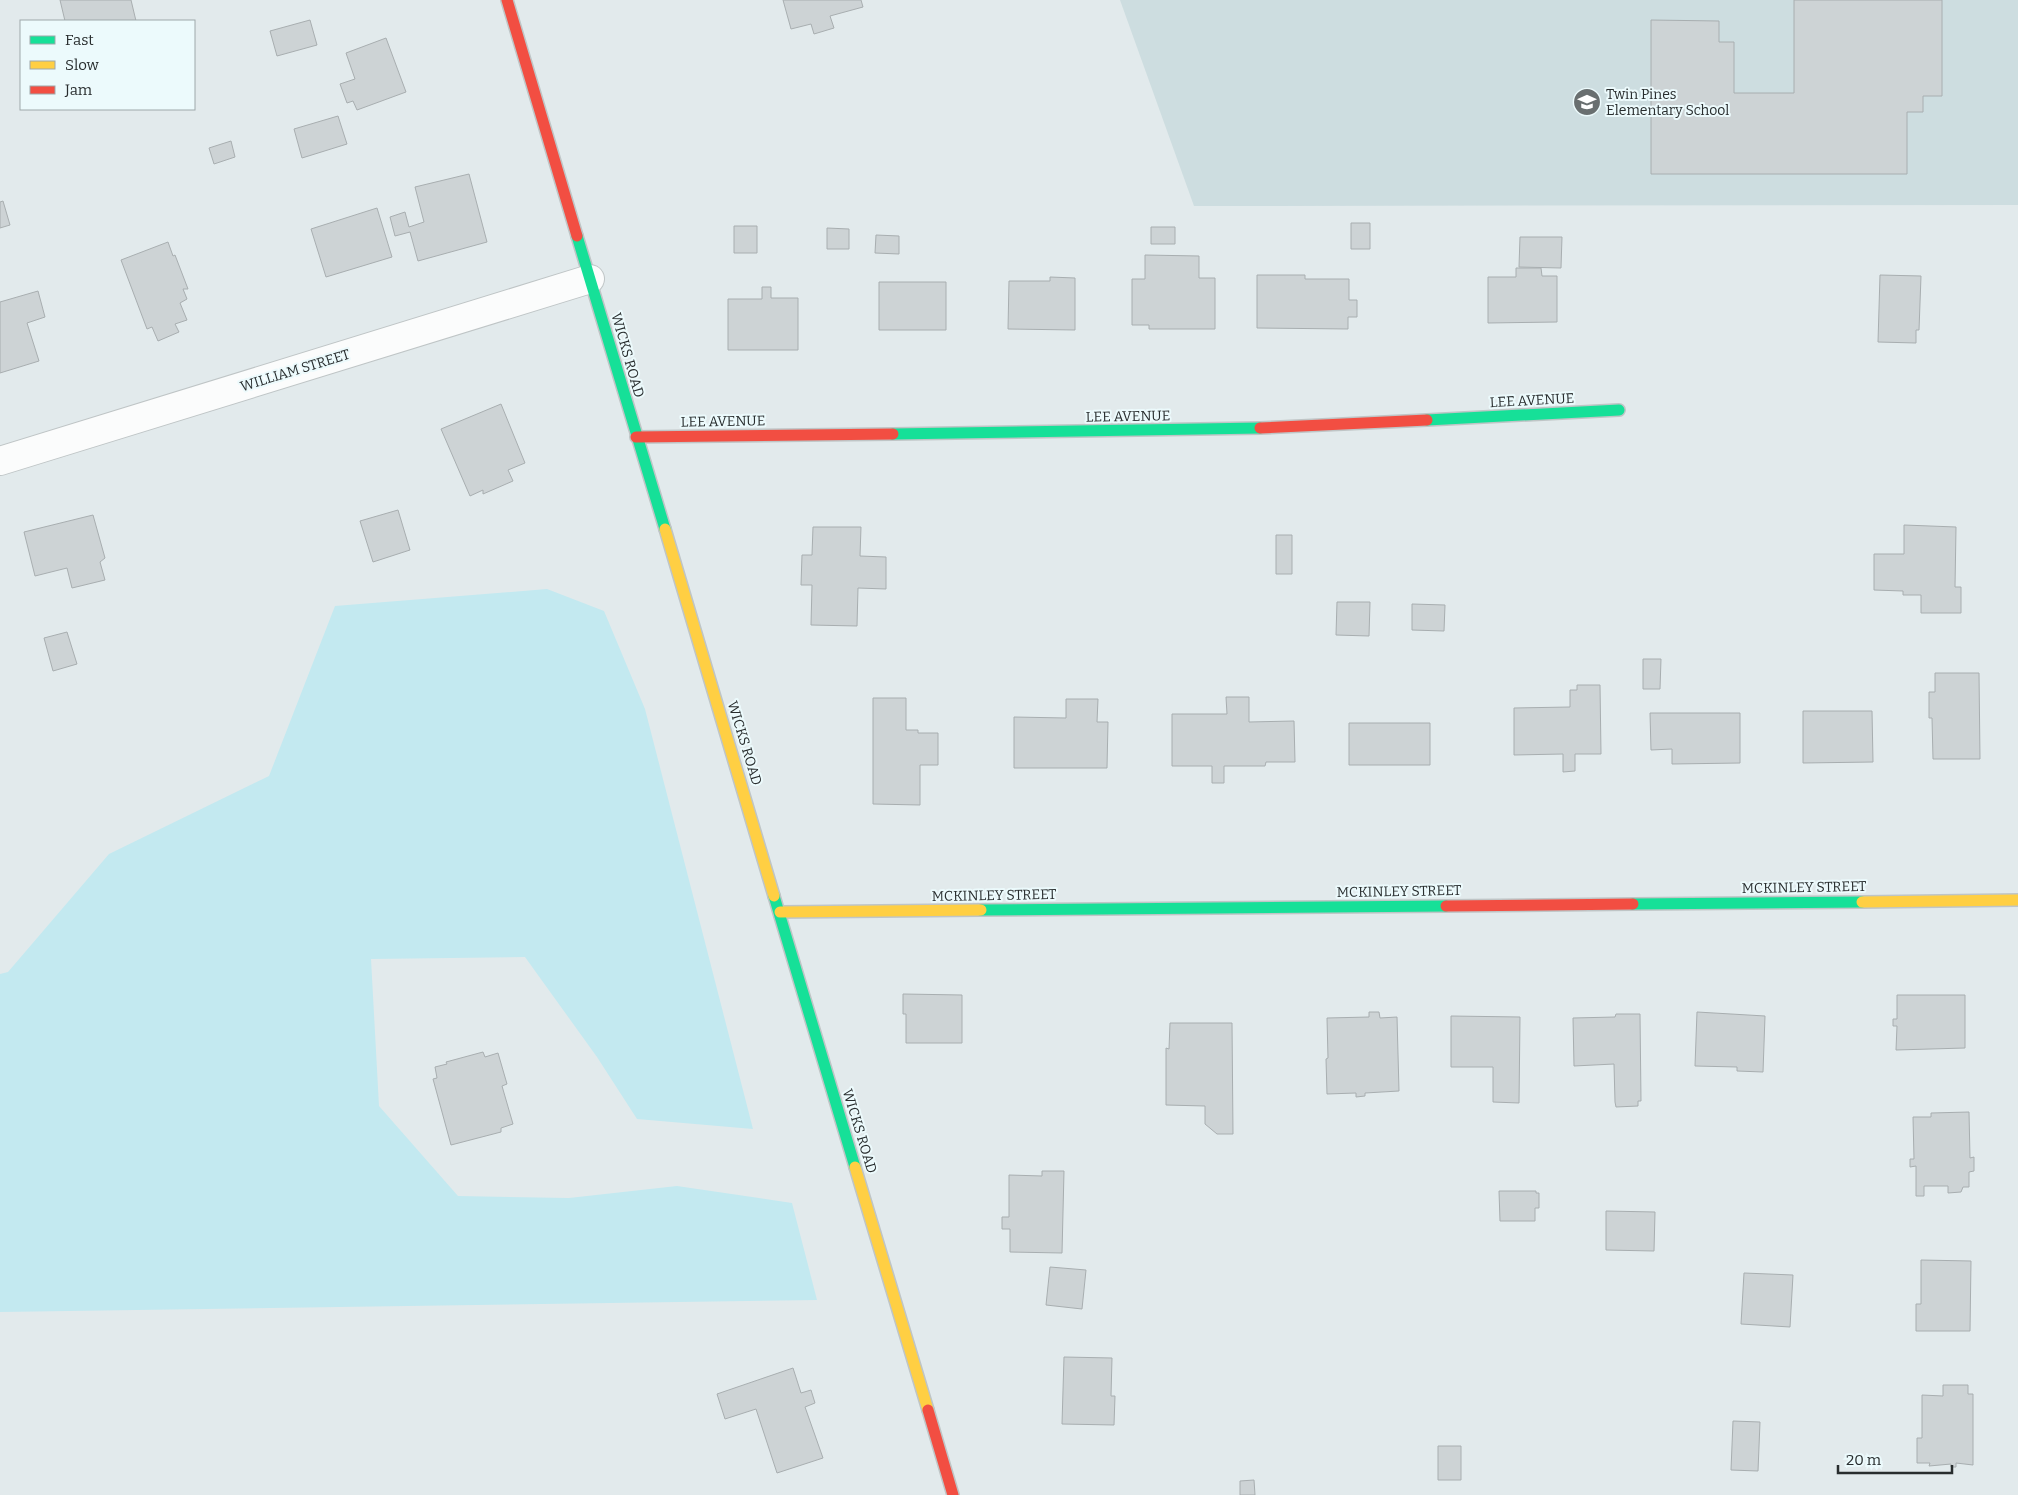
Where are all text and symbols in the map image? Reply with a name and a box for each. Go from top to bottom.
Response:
legend [20,20,195,110]
text: Fast [65,31,94,49]
text: Slow [65,56,100,74]
text: Jam [64,81,93,99]
place label: Twin Pines Elementary School [1606,86,1729,119]
school or university icon: Twin Pines Elementary School [1572,87,1602,117]
street label: WICKS ROAD [607,311,648,399]
street label: WILLIAM STREET [238,346,352,395]
street label: LEE AVENUE [1489,390,1575,411]
street label: LEE AVENUE [1086,407,1170,426]
street label: LEE AVENUE [681,412,765,431]
street label: WICKS ROAD [724,699,765,787]
street label: MCKINLEY STREET [1741,878,1867,897]
street label: MCKINLEY STREET [1336,882,1462,901]
street label: MCKINLEY STREET [931,886,1057,905]
street label: WICKS ROAD [839,1087,880,1175]
scale bar [1838,1442,1952,1474]
text: 20 m [1846,1451,1882,1469]

